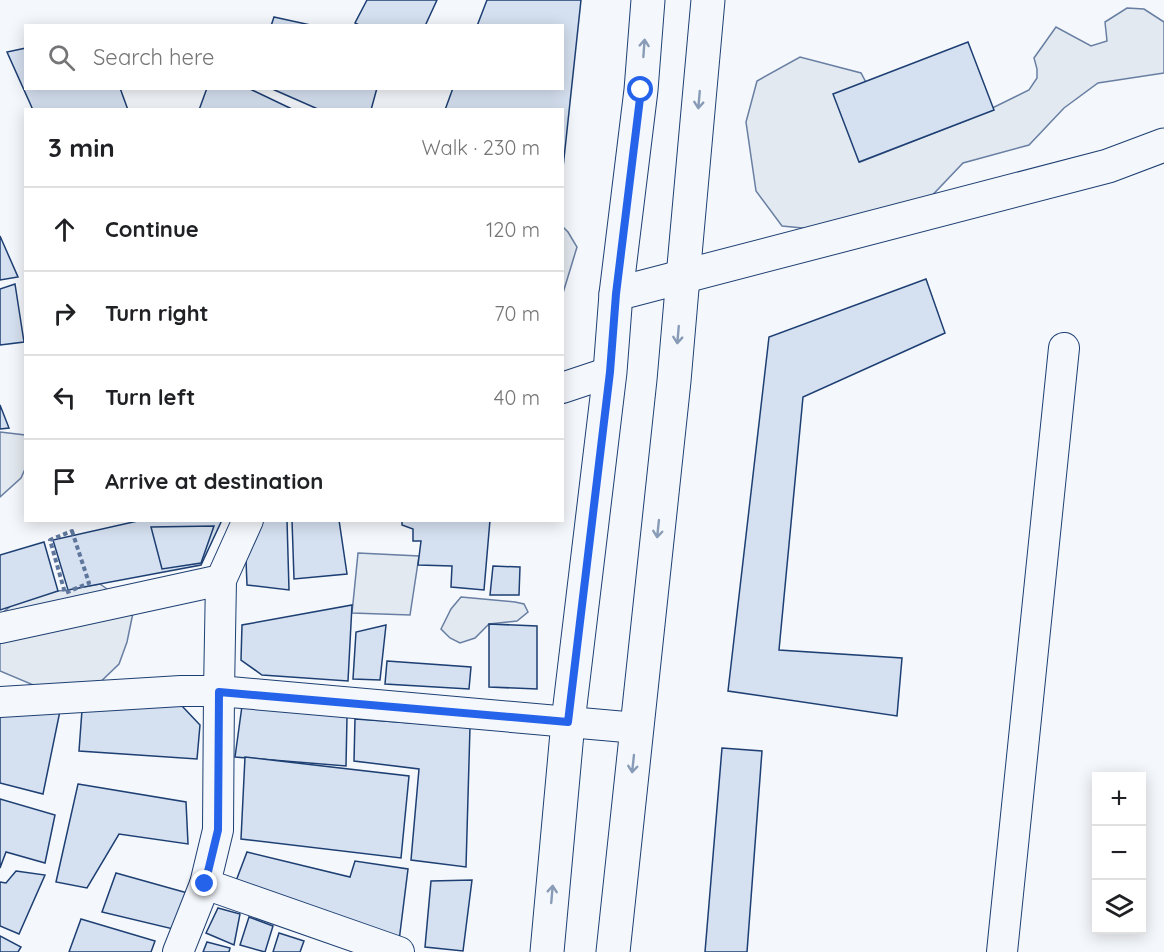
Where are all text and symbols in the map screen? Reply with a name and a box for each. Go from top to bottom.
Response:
search box [24,24,564,90]
one-way arrow [639,39,650,59]
icon: search [45,41,78,74]
text: Search here [93,43,214,71]
route start [627,76,653,102]
one-way arrow [693,90,704,110]
text: 3 min [48,131,115,164]
text: Walk · 230 m [421,135,540,160]
icon: ahead [48,213,81,246]
text: Continue [105,215,199,243]
text: 120 m [486,217,540,242]
icon: right [48,297,81,330]
text: Turn right [105,299,209,327]
text: 70 m [494,301,540,326]
one-way arrow [672,324,683,344]
icon: left [48,381,81,414]
text: Turn left [105,383,195,411]
text: 40 m [494,385,540,410]
icon: arrive [48,465,81,498]
text: Arrive at destination [105,467,323,495]
one-way arrow [652,518,663,538]
one-way arrow [627,754,638,774]
map controls [1092,772,1146,934]
button: + [1092,772,1146,826]
button: − [1092,826,1146,880]
route end [191,870,217,896]
button: layers [1092,880,1146,934]
one-way arrow [547,884,558,904]

